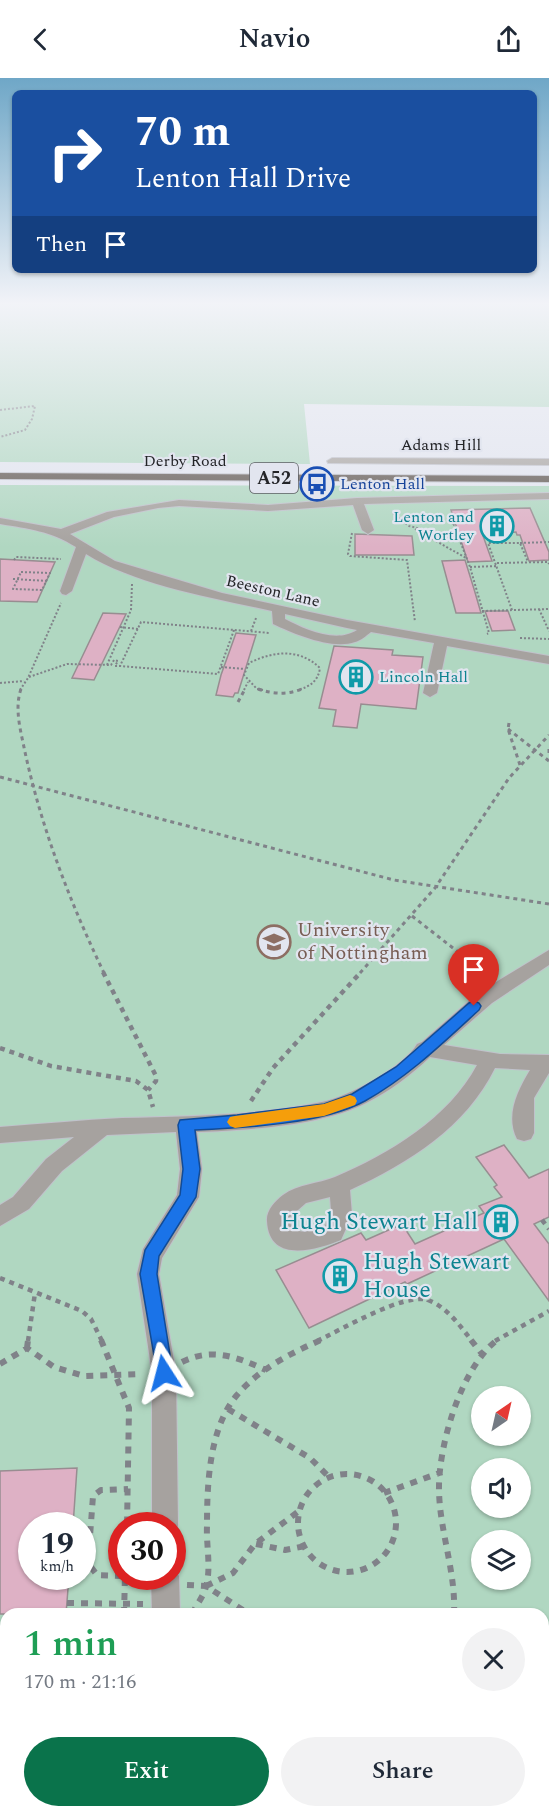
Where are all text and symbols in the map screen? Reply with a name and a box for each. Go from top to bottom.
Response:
text: Navio [239,18,310,60]
icon: back [24,23,57,56]
icon: share [492,23,525,56]
text: 70 m [135,101,230,164]
icon: right [36,114,114,192]
text: Lenton Hall Drive [135,158,351,200]
text: Then [36,228,87,261]
icon: arrive [99,228,132,261]
street label: Adams Hill [401,433,481,457]
street label: Derby Road [143,449,227,473]
road number: A52 [250,463,298,493]
bus stop icon: Lenton Hall [299,466,335,502]
place label: Lenton Hall [340,472,425,496]
place label: Lenton and Wortley [393,505,475,547]
building icon: Lenton and Wortley [479,508,515,544]
street label: Beeston Lane [224,569,322,613]
building icon: Lincoln Hall [338,659,374,695]
place label: Lincoln Hall [379,665,468,689]
place label: University of Nottingham [297,915,428,968]
school or university icon: University of Nottingham [256,924,292,960]
pin [448,944,499,1006]
icon: arrive [457,953,490,986]
place label: Hugh Stewart Hall [280,1204,478,1240]
building icon: Hugh Stewart Hall [483,1204,519,1240]
place label: Hugh Stewart House [363,1244,510,1308]
building icon: Hugh Stewart House [322,1258,358,1294]
position arrow [132,1341,196,1405]
north arrow [471,1386,531,1446]
map controls [471,1386,531,1590]
button: sound [471,1458,531,1518]
speed limit sign: 30 [108,1512,186,1590]
text: 19 [40,1521,74,1567]
button: layers [471,1530,531,1590]
text: km/h [40,1555,74,1578]
text: 1 min [24,1617,117,1672]
button: close [462,1628,525,1691]
text: 170 m · 21:16 [24,1667,136,1697]
button: Exit [24,1737,269,1806]
button: Share [281,1737,525,1806]

